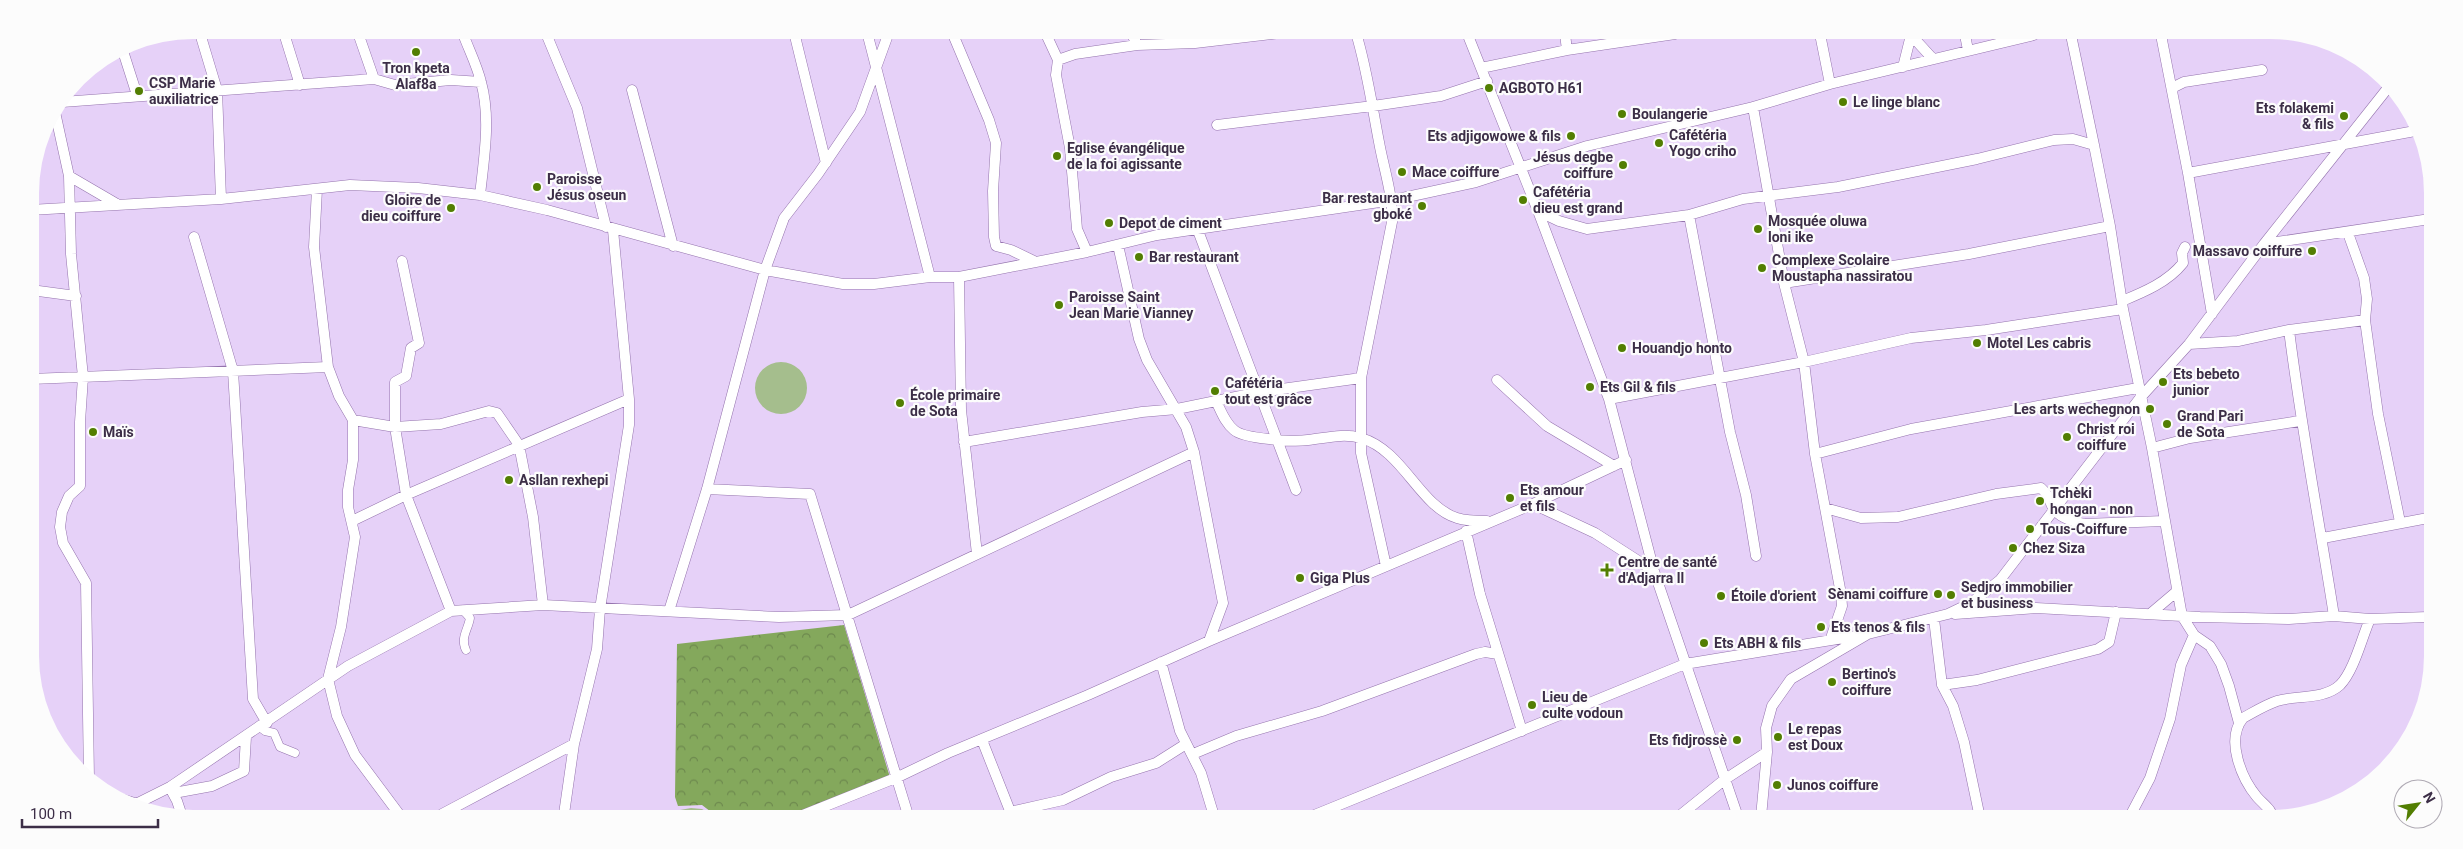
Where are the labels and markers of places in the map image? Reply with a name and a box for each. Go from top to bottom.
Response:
marker: Tron kpeta Alaf8a [410,46,422,58]
place label: Tron kpeta Alaf8a [382,60,450,92]
place label: CSP Marie auxiliatrice [149,75,219,107]
place label: AGBOTO H61 [1499,80,1584,96]
marker: AGBOTO H61 [1483,82,1495,94]
marker: CSP Marie auxiliatrice [133,85,145,97]
place label: Le linge blanc [1853,94,1940,110]
marker: Le linge blanc [1837,96,1849,108]
place label: Ets folakemi & fils [2256,100,2334,132]
place label: Boulangerie [1632,106,1708,122]
marker: Boulangerie [1616,108,1628,120]
marker: Ets folakemi & fils [2338,110,2350,122]
place label: Cafétéria Yogo criho [1669,127,1736,159]
place label: Ets adjigowowe & fils [1427,128,1561,144]
marker: Ets adjigowowe & fils [1565,130,1577,142]
marker: Cafétéria Yogo criho [1653,137,1665,149]
place label: Eglise évangélique de la foi agissante [1067,140,1185,172]
place label: Jésus degbe coiffure [1533,149,1613,181]
marker: Eglise évangélique de la foi agissante [1051,150,1063,162]
marker: Jésus degbe coiffure [1617,159,1629,171]
place label: Mace coiffure [1412,164,1500,180]
marker: Mace coiffure [1396,166,1408,178]
place label: Paroisse Jésus oseun [547,171,627,203]
marker: Paroisse Jésus oseun [531,181,543,193]
place label: Cafétéria dieu est grand [1533,184,1623,216]
place label: Bar restaurant gboké [1322,190,1412,222]
place label: Gloire de dieu coiffure [361,192,441,224]
marker: Cafétéria dieu est grand [1517,194,1529,206]
marker: Bar restaurant gboké [1416,200,1428,212]
marker: Gloire de dieu coiffure [445,202,457,214]
place label: Mosquée oluwa loni ike [1768,213,1867,245]
place label: Depot de ciment [1119,215,1222,231]
marker: Depot de ciment [1103,217,1115,229]
marker: Mosquée oluwa loni ike [1752,223,1764,235]
place label: Massavo coiffure [2193,243,2302,259]
marker: Massavo coiffure [2306,245,2318,257]
place label: Bar restaurant [1149,249,1239,265]
marker: Bar restaurant [1133,251,1145,263]
place label: Complexe Scolaire Moustapha nassiratou [1772,252,1912,284]
marker: Complexe Scolaire Moustapha nassiratou [1756,262,1768,274]
place label: Paroisse Saint Jean Marie Vianney [1069,289,1194,321]
marker: Paroisse Saint Jean Marie Vianney [1053,299,1065,311]
place label: Motel Les cabris [1987,335,2091,351]
marker: Motel Les cabris [1971,337,1983,349]
place label: Houandjo honto [1632,340,1732,356]
marker: Houandjo honto [1616,342,1628,354]
place label: Ets bebeto junior [2172,366,2240,398]
place label: Cafétéria tout est grâce [1225,375,1312,407]
marker: Ets bebeto junior [2157,376,2169,388]
place label: Ets Gil & fils [1600,379,1676,395]
marker: Ets Gil & fils [1584,381,1596,393]
marker: Cafétéria tout est grâce [1209,385,1221,397]
place label: École primaire de Sota [910,386,1001,419]
marker: École primaire de Sota [894,397,906,409]
place label: Les arts wechegnon [2014,401,2140,417]
marker: Les arts wechegnon [2144,403,2156,415]
place label: Grand Pari de Sota [2177,408,2243,440]
marker: Grand Pari de Sota [2161,418,2173,430]
place label: Christ roi coiffure [2077,421,2135,453]
place label: Maïs [103,424,134,440]
marker: Maïs [87,426,99,438]
marker: Christ roi coiffure [2061,431,2073,443]
place label: Asllan rexhepi [519,472,609,488]
marker: Asllan rexhepi [503,474,515,486]
place label: Ets amour et fils [1520,482,1584,514]
place label: Tchèki hongan - non [2050,485,2133,517]
marker: Ets amour et fils [1504,492,1516,504]
marker: Tchèki hongan - non [2034,495,2046,507]
place label: Tous-Coiffure [2040,521,2128,537]
marker: Tous-Coiffure [2024,523,2036,535]
place label: Chez Siza [2023,540,2086,556]
marker: Chez Siza [2007,542,2019,554]
place label: Centre de santé d'Adjarra ll [1618,554,1718,586]
marker: Centre de santé d'Adjarra ll [1600,563,1614,577]
place label: Giga Plus [1310,570,1370,586]
marker: Giga Plus [1294,572,1306,584]
place label: Sedjro immobilier et business [1961,579,2073,611]
place label: Sènami coiffure [1828,586,1928,602]
place label: Étoile d'orient [1731,587,1817,604]
marker: Sènami coiffure [1932,588,1944,600]
marker: Sedjro immobilier et business [1945,589,1957,601]
marker: Étoile d'orient [1715,590,1727,602]
place label: Ets tenos & fils [1831,619,1925,635]
marker: Ets tenos & fils [1815,621,1827,633]
place label: Ets ABH & fils [1714,635,1801,651]
marker: Ets ABH & fils [1698,637,1710,649]
place label: Bertino's coiffure [1842,666,1896,698]
marker: Bertino's coiffure [1826,676,1838,688]
place label: Lieu de culte vodoun [1542,689,1623,721]
marker: Lieu de culte vodoun [1526,699,1538,711]
place label: Le repas est Doux [1788,721,1844,753]
marker: Le repas est Doux [1772,731,1784,743]
place label: Ets fidjrossè [1649,732,1727,748]
marker: Ets fidjrossè [1731,734,1743,746]
place label: Junos coiffure [1787,777,1879,793]
marker: Junos coiffure [1771,779,1783,791]

